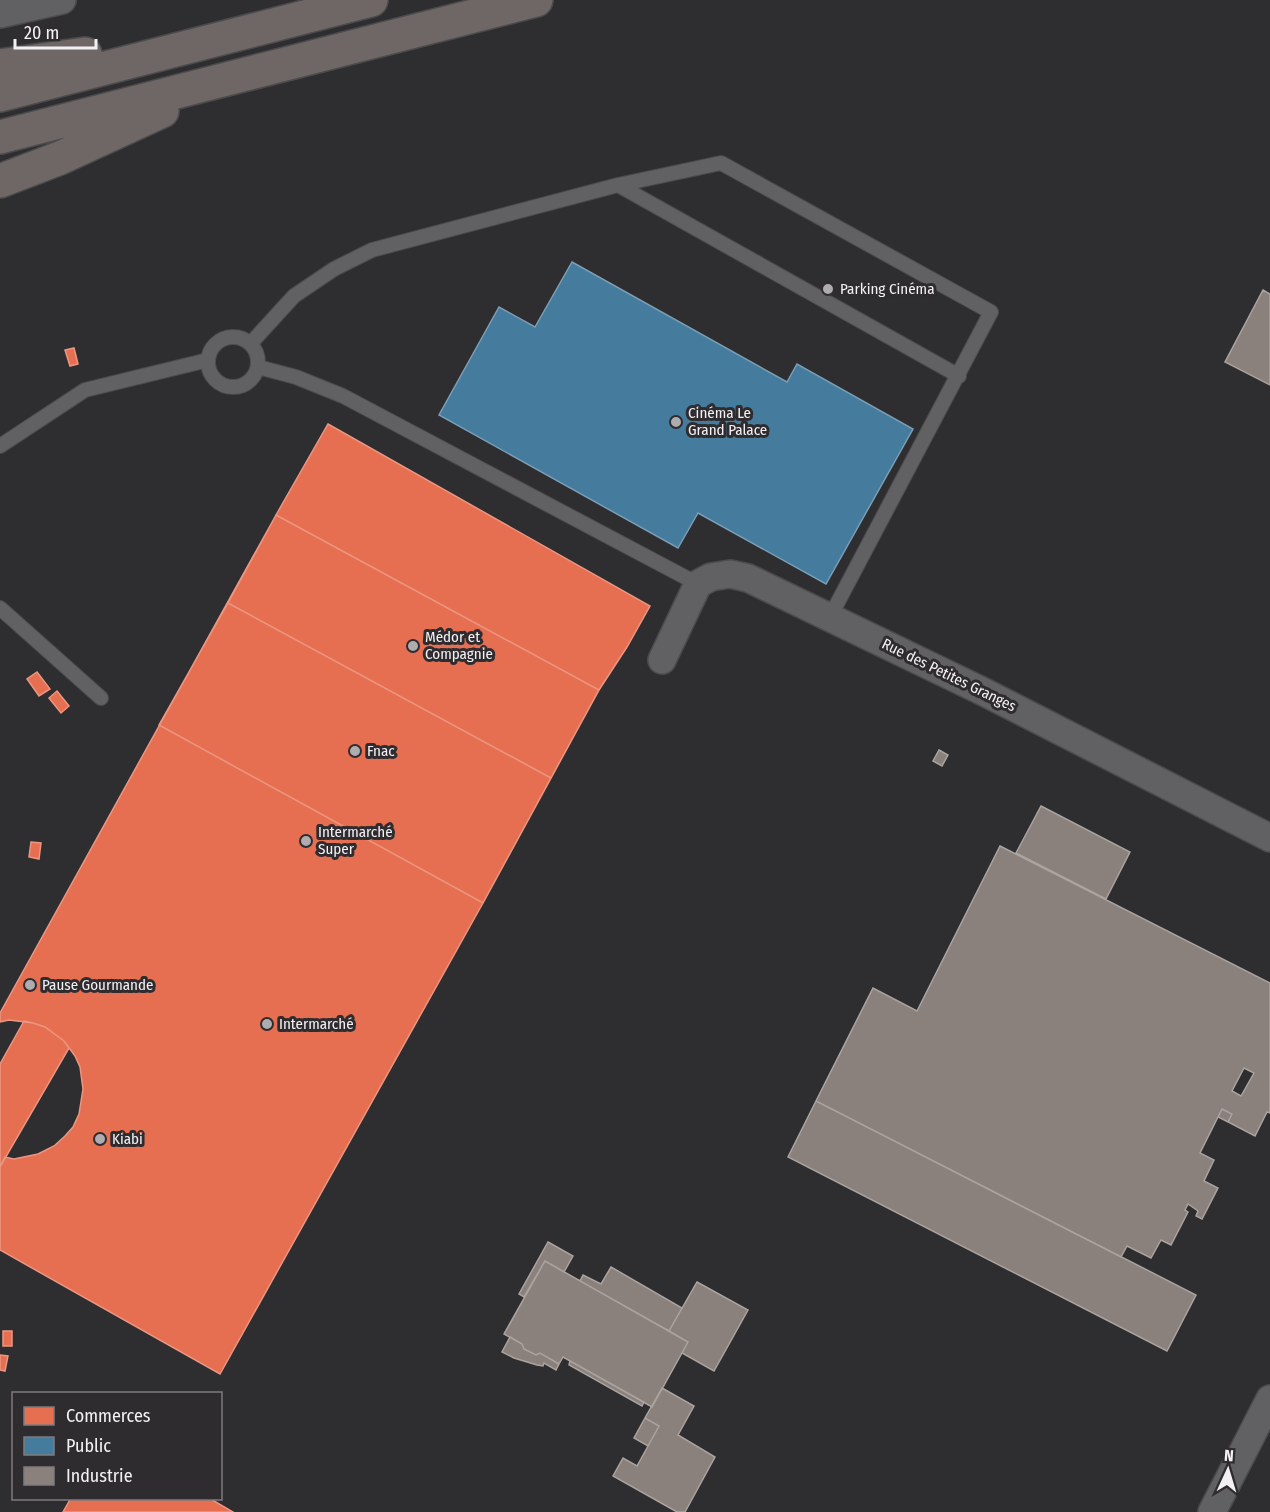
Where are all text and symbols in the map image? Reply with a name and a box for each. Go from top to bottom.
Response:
scale bar [15,12,96,50]
text: 20 m [24,22,59,44]
place label: Parking Cinéma [840,280,935,298]
marker: Parking Cinéma [821,282,835,296]
place label: Cinéma Le Grand Palace [688,404,767,439]
marker: Cinéma Le Grand Palace [669,415,683,429]
place label: Médor et Compagnie [425,628,493,663]
street label: Rue des Petites Granges [879,635,1019,715]
marker: Médor et Compagnie [406,639,420,653]
place label: Fnac [367,742,395,760]
marker: Fnac [348,744,362,758]
place label: Intermarché Super [318,823,393,858]
marker: Intermarché Super [299,834,313,848]
place label: Pause Gourmande [42,976,153,994]
marker: Pause Gourmande [23,978,37,992]
place label: Intermarché [279,1015,354,1033]
marker: Intermarché [260,1017,274,1031]
place label: Kiabi [112,1130,143,1148]
marker: Kiabi [93,1132,107,1146]
legend [12,1392,222,1500]
text: Commerces [66,1405,151,1427]
text: Public [66,1435,111,1457]
north arrow [1198,1440,1258,1500]
text: N [1224,1446,1234,1465]
text: Industrie [66,1465,133,1487]

